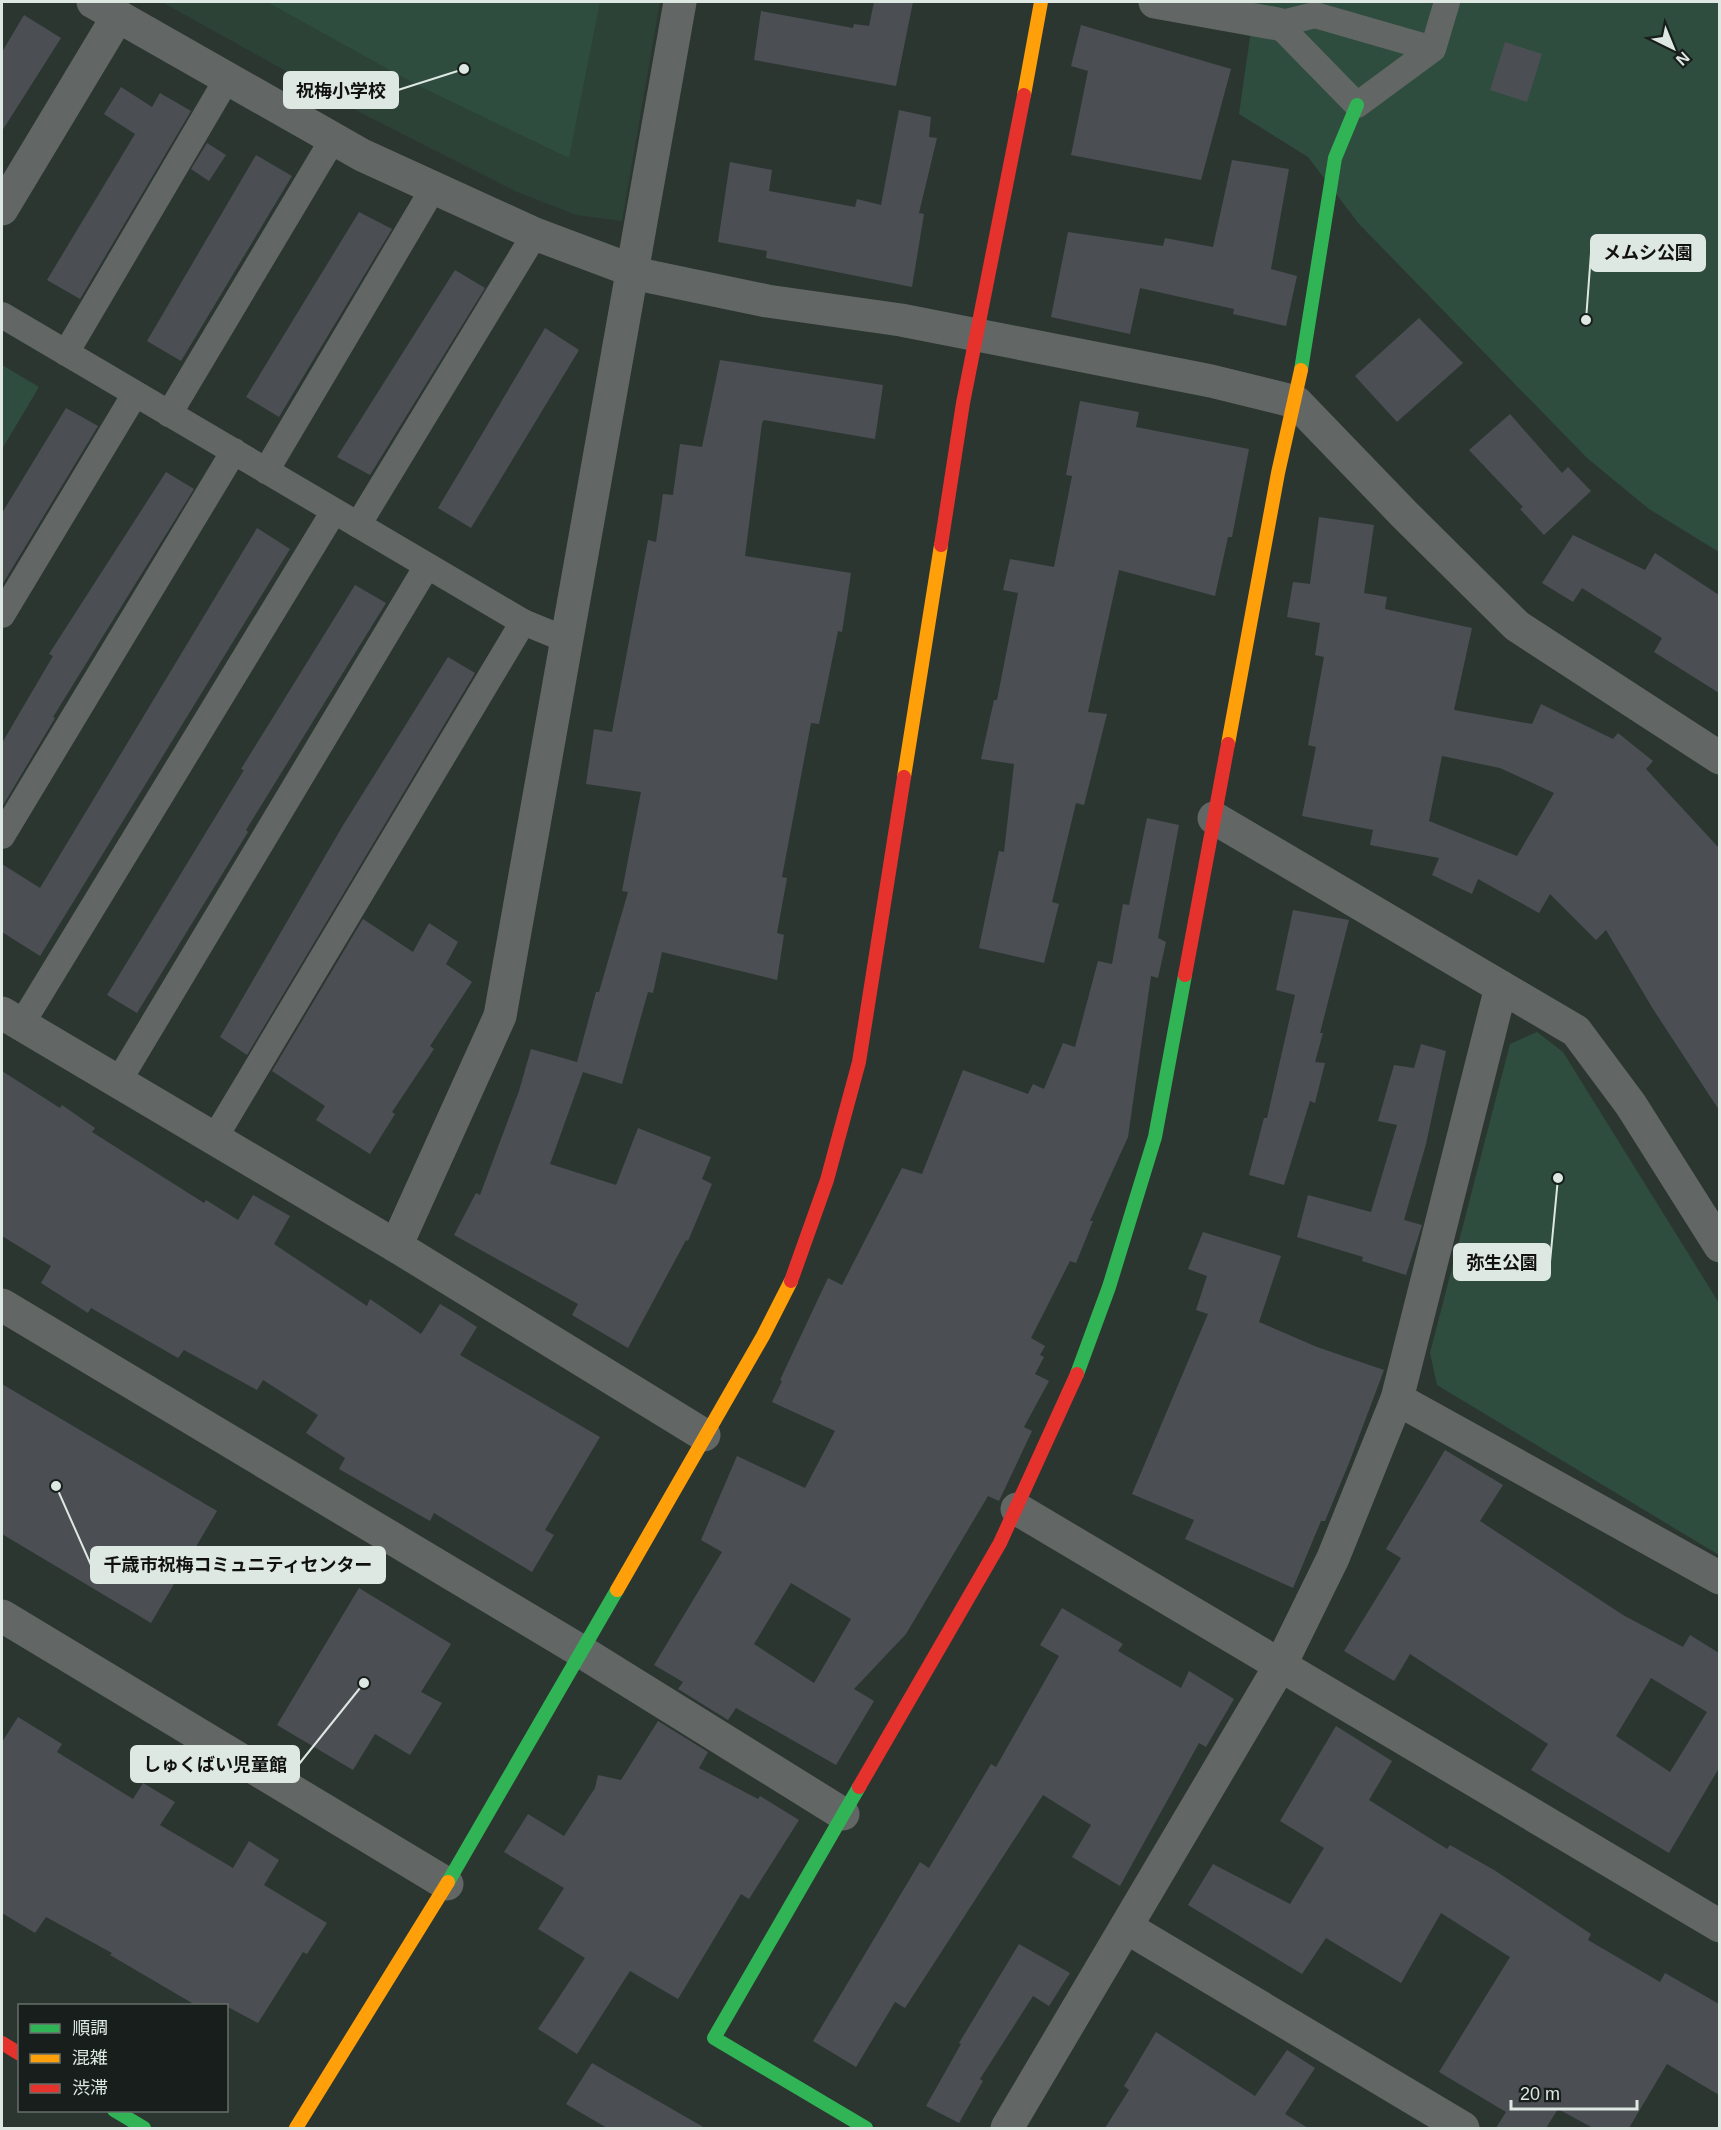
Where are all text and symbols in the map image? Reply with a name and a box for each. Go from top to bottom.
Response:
north arrow [1643,18,1703,78]
text: N [1673,48,1693,69]
callout: 祝梅小学校 [284,72,398,108]
text: 祝梅小学校 [296,81,386,101]
callout: メムシ公園 [1591,235,1705,271]
text: メムシ公園 [1603,243,1693,263]
callout: 弥生公園 [1454,1244,1550,1280]
text: 弥生公園 [1466,1253,1538,1273]
callout: 千歳市祝梅コミュニティセンター [91,1547,385,1583]
text: 千歳市祝梅コミュニティセンター [104,1555,372,1575]
callout: しゅくばい児童館 [131,1746,299,1782]
text: しゅくばい児童館 [143,1755,287,1775]
legend [18,2004,228,2112]
text: 順調 [72,2018,108,2038]
text: 混雑 [72,2048,108,2068]
scale bar [1511,2073,1637,2111]
text: 渋滞 [72,2078,108,2098]
text: 20 m [1520,2084,1560,2104]

